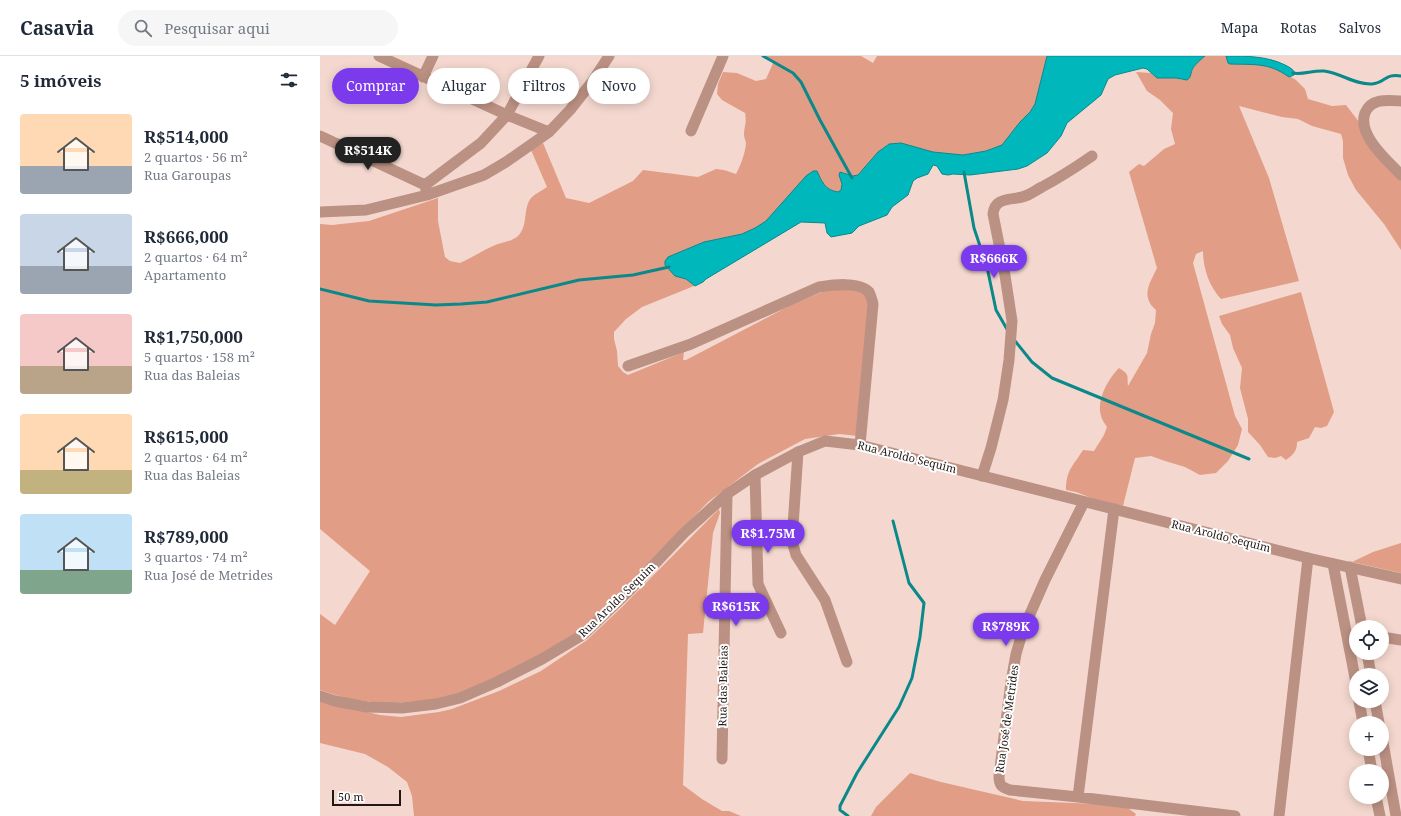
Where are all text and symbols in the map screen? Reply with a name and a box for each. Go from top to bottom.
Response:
search box [118,10,398,46]
text: Casavia [20,15,94,41]
icon: search [132,17,154,39]
text: Pesquisar aqui [164,18,270,38]
text: Mapa [1221,18,1258,37]
text: Rotas [1280,18,1317,37]
text: Salvos [1339,18,1381,37]
chip: Comprar [332,68,419,104]
chip: Alugar [427,68,500,104]
chip: Filtros [508,68,579,104]
chip: Novo [587,68,650,104]
text: 5 imóveis [20,69,101,92]
icon: filters [278,69,300,91]
text: R$514,000 [144,125,228,148]
icon: home [52,130,100,178]
pin: R$514K [335,137,401,171]
text: R$514K [344,141,392,159]
text: 2 quartos · 56 m² [144,148,248,166]
text: Rua Garoupas [144,166,231,184]
text: R$666,000 [144,225,228,248]
icon: home [52,230,100,278]
pin: R$666K [961,245,1027,279]
text: 2 quartos · 64 m² [144,248,248,266]
text: R$666K [970,249,1018,267]
text: Apartamento [144,266,226,284]
text: R$1,750,000 [144,325,243,348]
icon: home [52,330,100,378]
text: 5 quartos · 158 m² [144,348,255,366]
text: Rua das Baleias [144,366,240,384]
text: R$615,000 [144,425,228,448]
icon: home [52,430,100,478]
street label: Rua Aroldo Sequim [856,437,959,476]
text: 2 quartos · 64 m² [144,448,248,466]
text: Rua das Baleias [144,466,240,484]
street label: Rua Aroldo Sequim [1170,516,1273,555]
pin: R$1.75M [731,520,805,554]
text: R$1.75M [741,524,795,542]
text: R$789,000 [144,525,228,548]
icon: home [52,530,100,578]
text: 3 quartos · 74 m² [144,548,248,566]
street label: Rua Aroldo Sequim [575,559,659,640]
text: Rua José de Metrides [144,566,273,584]
pin: R$615K [703,593,769,627]
text: R$615K [712,597,760,615]
pin: R$789K [973,613,1039,647]
text: R$789K [982,617,1030,635]
map controls [1349,620,1389,804]
button: locate [1349,620,1389,660]
street label: Rua das Baleias [714,645,731,727]
street label: Rua José de Metrides [991,664,1022,774]
button: layers [1349,668,1389,708]
button: + [1349,716,1389,756]
button: − [1349,764,1389,804]
scale bar [332,788,401,807]
text: 50 m [338,789,364,804]

